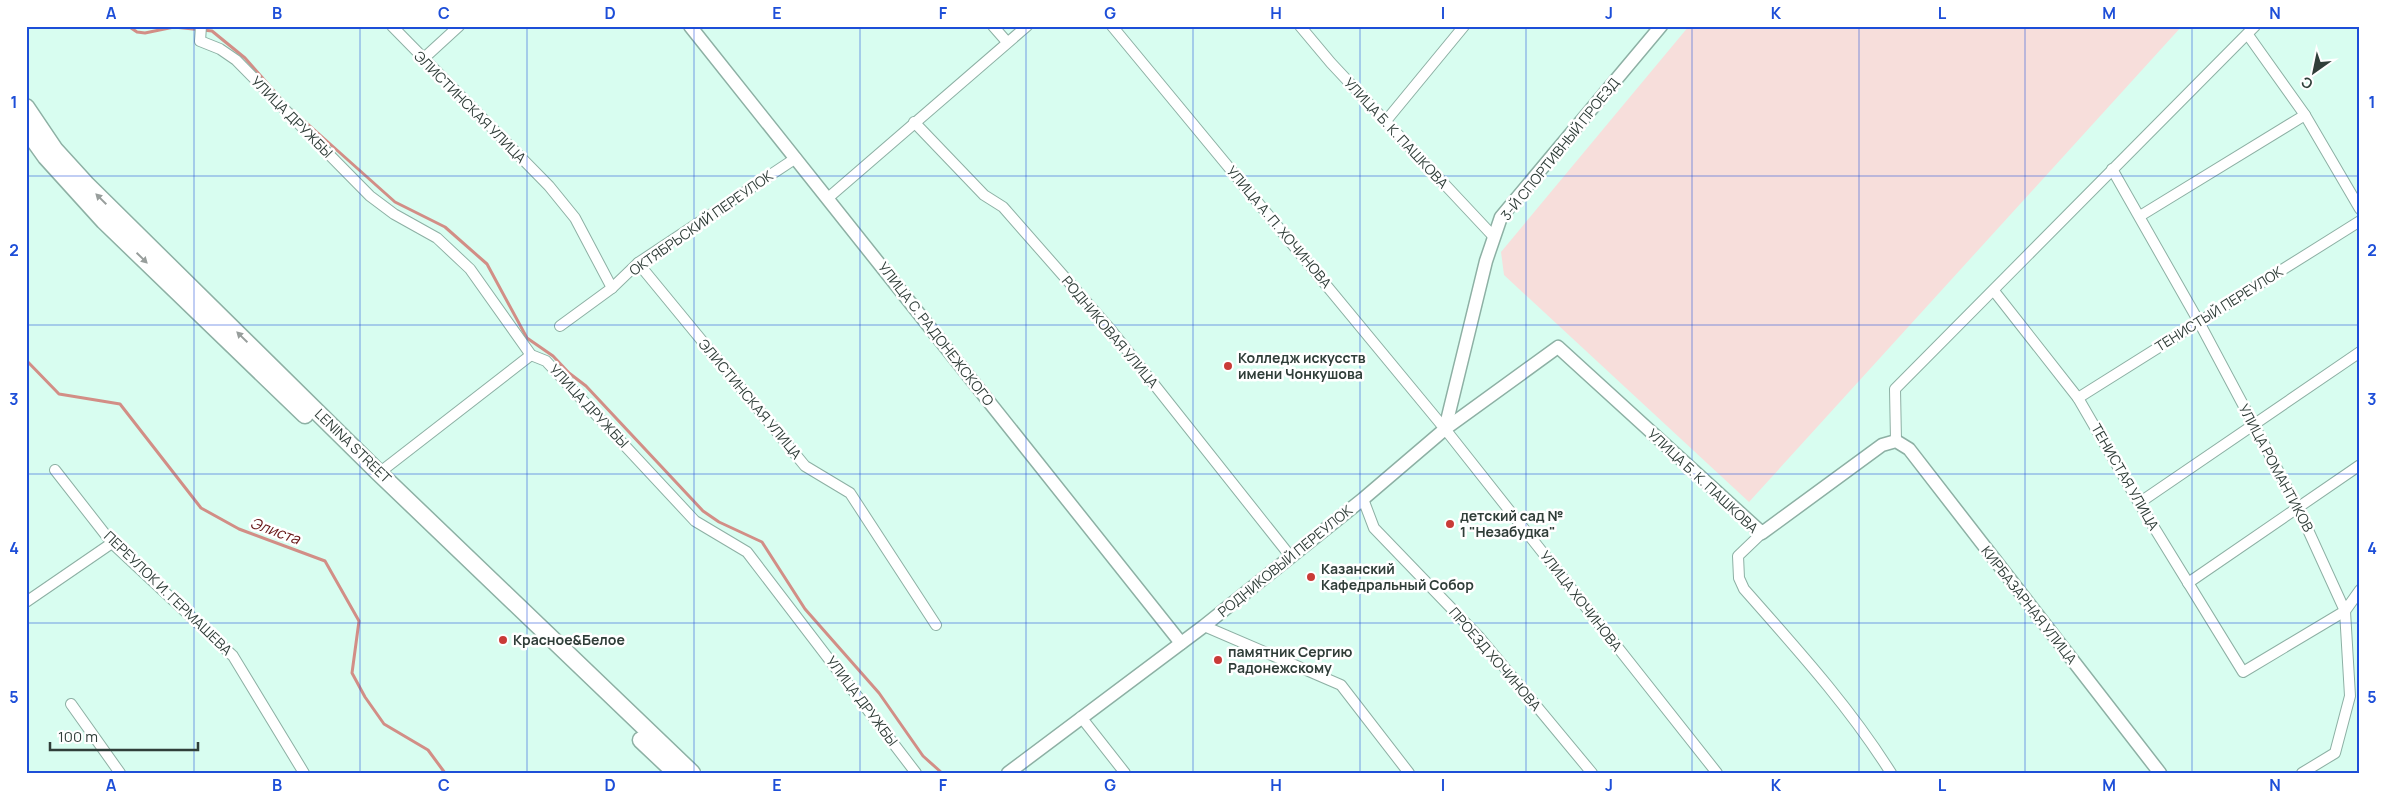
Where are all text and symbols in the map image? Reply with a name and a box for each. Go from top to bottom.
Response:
text: A [106,2,117,24]
text: B [272,2,282,24]
text: C [438,2,450,24]
text: D [604,2,616,24]
text: E [772,2,782,24]
text: F [939,2,948,24]
text: G [1104,2,1116,24]
text: H [1270,2,1282,24]
text: I [1441,2,1445,24]
text: J [1605,2,1613,24]
text: K [1771,2,1782,24]
text: L [1938,2,1947,24]
text: M [2102,2,2116,24]
text: N [2269,2,2281,24]
street label: ЭЛИСТИНСКАЯ УЛИЦА [410,46,531,167]
north arrow [2288,48,2338,98]
street label: УЛИЦА ДРУЖБЫ [247,72,337,162]
street label: УЛИЦА Б. К. ПАШКОВА [1340,73,1453,192]
street label: 3-Й СПОРТИВНЫЙ ПРОЕЗД [1496,73,1623,224]
text: С [2297,73,2316,94]
text: 1 [10,91,18,113]
text: 1 [2368,91,2376,113]
street label: УЛИЦА А. П. ХОЧИНОВА [1223,162,1336,292]
street label: ОКТЯБРЬСКИЙ ПЕРЕУЛОК [625,165,777,280]
one-way arrow [95,193,107,205]
text: 2 [9,239,19,261]
text: 2 [2367,239,2377,261]
one-way arrow [136,252,148,264]
street label: УЛИЦА С. РАДОНЕЖСКОГО [874,258,999,410]
street label: ТЕНИСТЫЙ ПЕРЕУЛОК [2151,261,2287,356]
street label: РОДНИКОВАЯ УЛИЦА [1058,272,1163,392]
one-way arrow [236,331,248,343]
street label: ЭЛИСТИНСКАЯ УЛИЦА [694,335,806,463]
place label: Колледж искусств имени Чонкушова [1238,348,1366,383]
street label: УЛИЦА ДРУЖБЫ [546,360,633,452]
marker: Колледж искусств имени Чонкушова [1222,360,1234,372]
text: 3 [9,388,19,410]
text: 3 [2367,388,2377,410]
street label: УЛИЦА РОМАНТИКОВ [2235,401,2318,535]
street label: LENINA STREET [311,404,396,487]
street label: ТЕНИСТАЯ УЛИЦА [2087,420,2164,534]
street label: УЛИЦА Б. К. ПАШКОВА [1644,424,1763,537]
street label: РОДНИКОВЫЙ ПЕРЕУЛОК [1213,500,1356,621]
place label: детский сад № 1 "Незабудка" [1460,506,1563,541]
water label: Элиста [247,512,304,549]
marker: детский сад № 1 "Незабудка" [1444,518,1456,530]
street label: ПЕРЕУЛОК И. ГЕРМАШЕВА [100,526,237,659]
text: 4 [9,537,19,559]
text: 4 [2367,537,2377,559]
street label: КИРБАЗАРНАЯ УЛИЦА [1977,542,2082,668]
street label: УЛИЦА ХОЧИНОВА [1536,546,1627,655]
place label: Казанский Кафедральный Собор [1321,559,1474,594]
marker: Казанский Кафедральный Собор [1305,571,1317,583]
street label: ПРОЕЗД ХОЧИНОВА [1445,603,1546,715]
place label: Красное&Белое [513,630,625,649]
marker: Красное&Белое [497,634,509,646]
place label: памятник Сергию Радонежскому [1228,642,1353,677]
street label: УЛИЦА ДРУЖБЫ [822,652,902,750]
marker: памятник Сергию Радонежскому [1212,654,1224,666]
text: 5 [9,686,19,708]
text: 5 [2367,686,2377,708]
scale bar [50,719,198,751]
text: 100 m [58,726,98,747]
text: A [106,774,117,796]
text: B [272,774,282,796]
text: C [438,774,450,796]
text: D [604,774,616,796]
text: E [772,774,782,796]
text: F [939,774,948,796]
text: G [1104,774,1116,796]
text: H [1270,774,1282,796]
text: I [1441,774,1445,796]
text: J [1605,774,1613,796]
text: K [1771,774,1782,796]
text: L [1938,774,1947,796]
text: M [2102,774,2116,796]
text: N [2269,774,2281,796]

